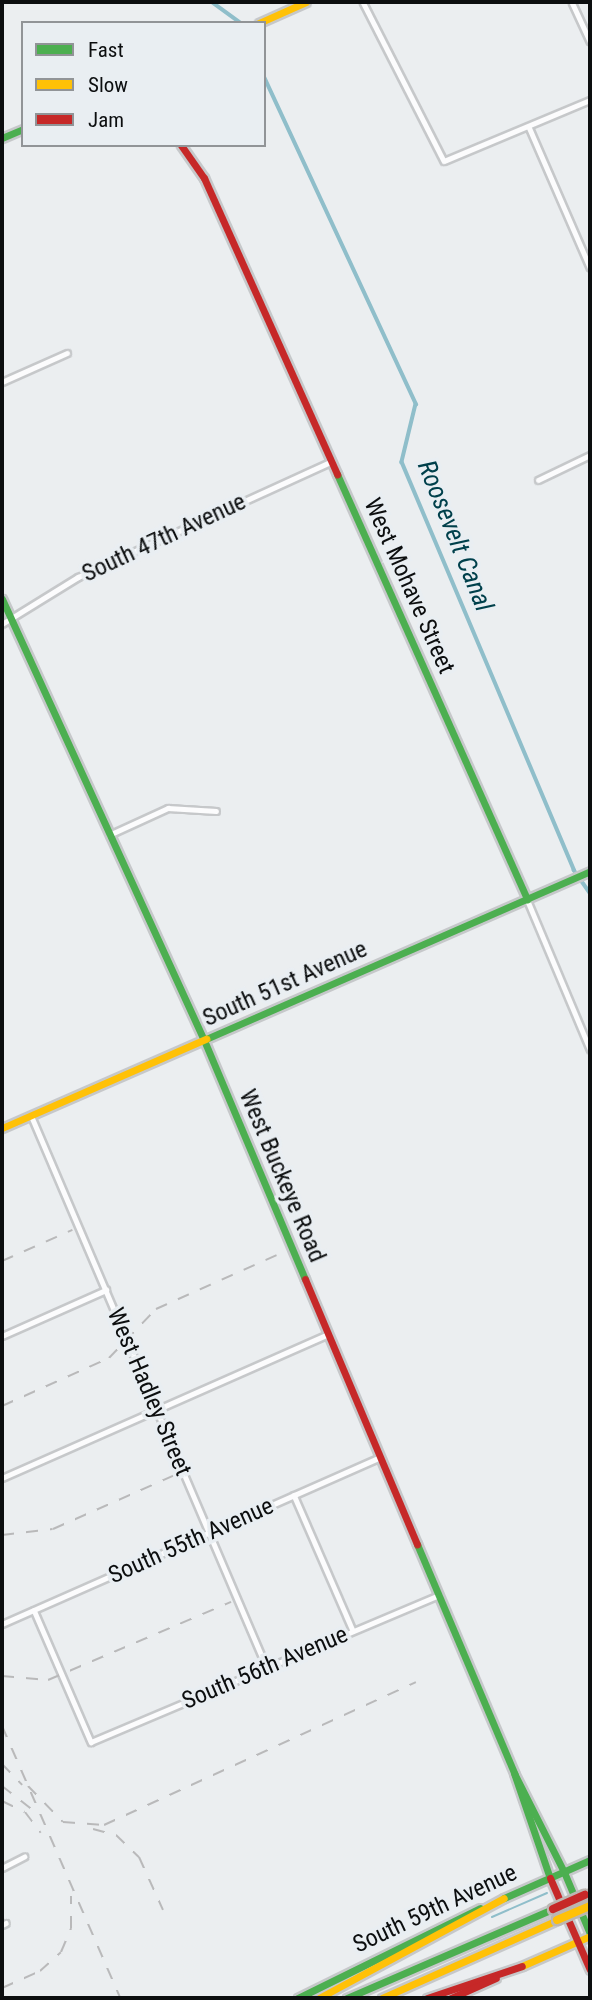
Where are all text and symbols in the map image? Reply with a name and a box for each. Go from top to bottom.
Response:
legend [21,21,266,147]
text: Fast [88,38,124,62]
text: Slow [88,73,128,97]
text: Jam [88,108,124,132]
water label: Roosevelt Canal [411,456,499,616]
street label: South 47th Avenue [78,487,250,589]
street label: West Mohave Street [357,494,461,678]
street label: South 51st Avenue [198,935,372,1033]
street label: West Buckeye Road [233,1085,331,1267]
street label: West Hadley Street [101,1304,197,1480]
street label: South 55th Avenue [104,1492,278,1590]
street label: South 56th Avenue [178,1620,352,1716]
street label: South 59th Avenue [349,1858,521,1960]

